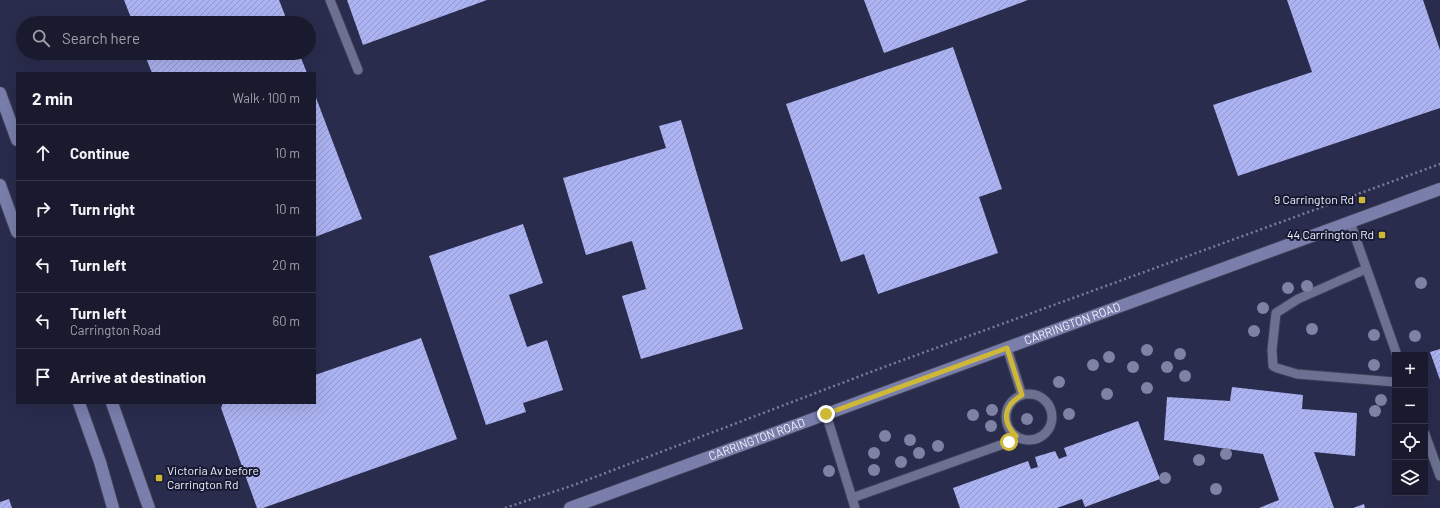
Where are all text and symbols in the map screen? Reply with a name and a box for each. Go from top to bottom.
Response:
search box [16,16,316,60]
icon: search [30,27,52,49]
text: Search here [62,29,140,47]
text: 2 min [32,88,73,108]
text: Walk · 100 m [233,90,300,106]
icon: ahead [32,142,54,164]
text: Continue [70,144,130,162]
text: 10 m [275,145,300,161]
place label: 9 Carrington Rd [1274,192,1354,206]
marker: 9 Carrington Rd [1357,195,1367,205]
icon: right [32,198,54,220]
text: Turn right [70,200,135,218]
text: 10 m [275,201,300,217]
place label: 44 Carrington Rd [1287,227,1374,241]
marker: 44 Carrington Rd [1377,230,1387,240]
icon: left [32,254,54,276]
text: Turn left [70,256,126,274]
text: 20 m [272,257,300,273]
street label: CARRINGTON ROAD [1022,299,1122,347]
text: Turn left [70,304,126,322]
icon: left [32,310,54,332]
text: 60 m [273,313,300,329]
text: Carrington Road [70,322,161,338]
map controls [1392,352,1428,496]
button: + [1392,352,1428,388]
icon: arrive [32,366,54,388]
text: Arrive at destination [70,368,206,386]
button: − [1392,388,1428,424]
route end [817,405,835,423]
street label: CARRINGTON ROAD [706,414,807,463]
button: locate [1392,424,1428,460]
route start [1000,433,1018,451]
button: layers [1392,460,1428,496]
place label: Victoria Av before Carrington Rd [167,463,259,491]
marker: Victoria Av before Carrington Rd [154,473,164,483]

